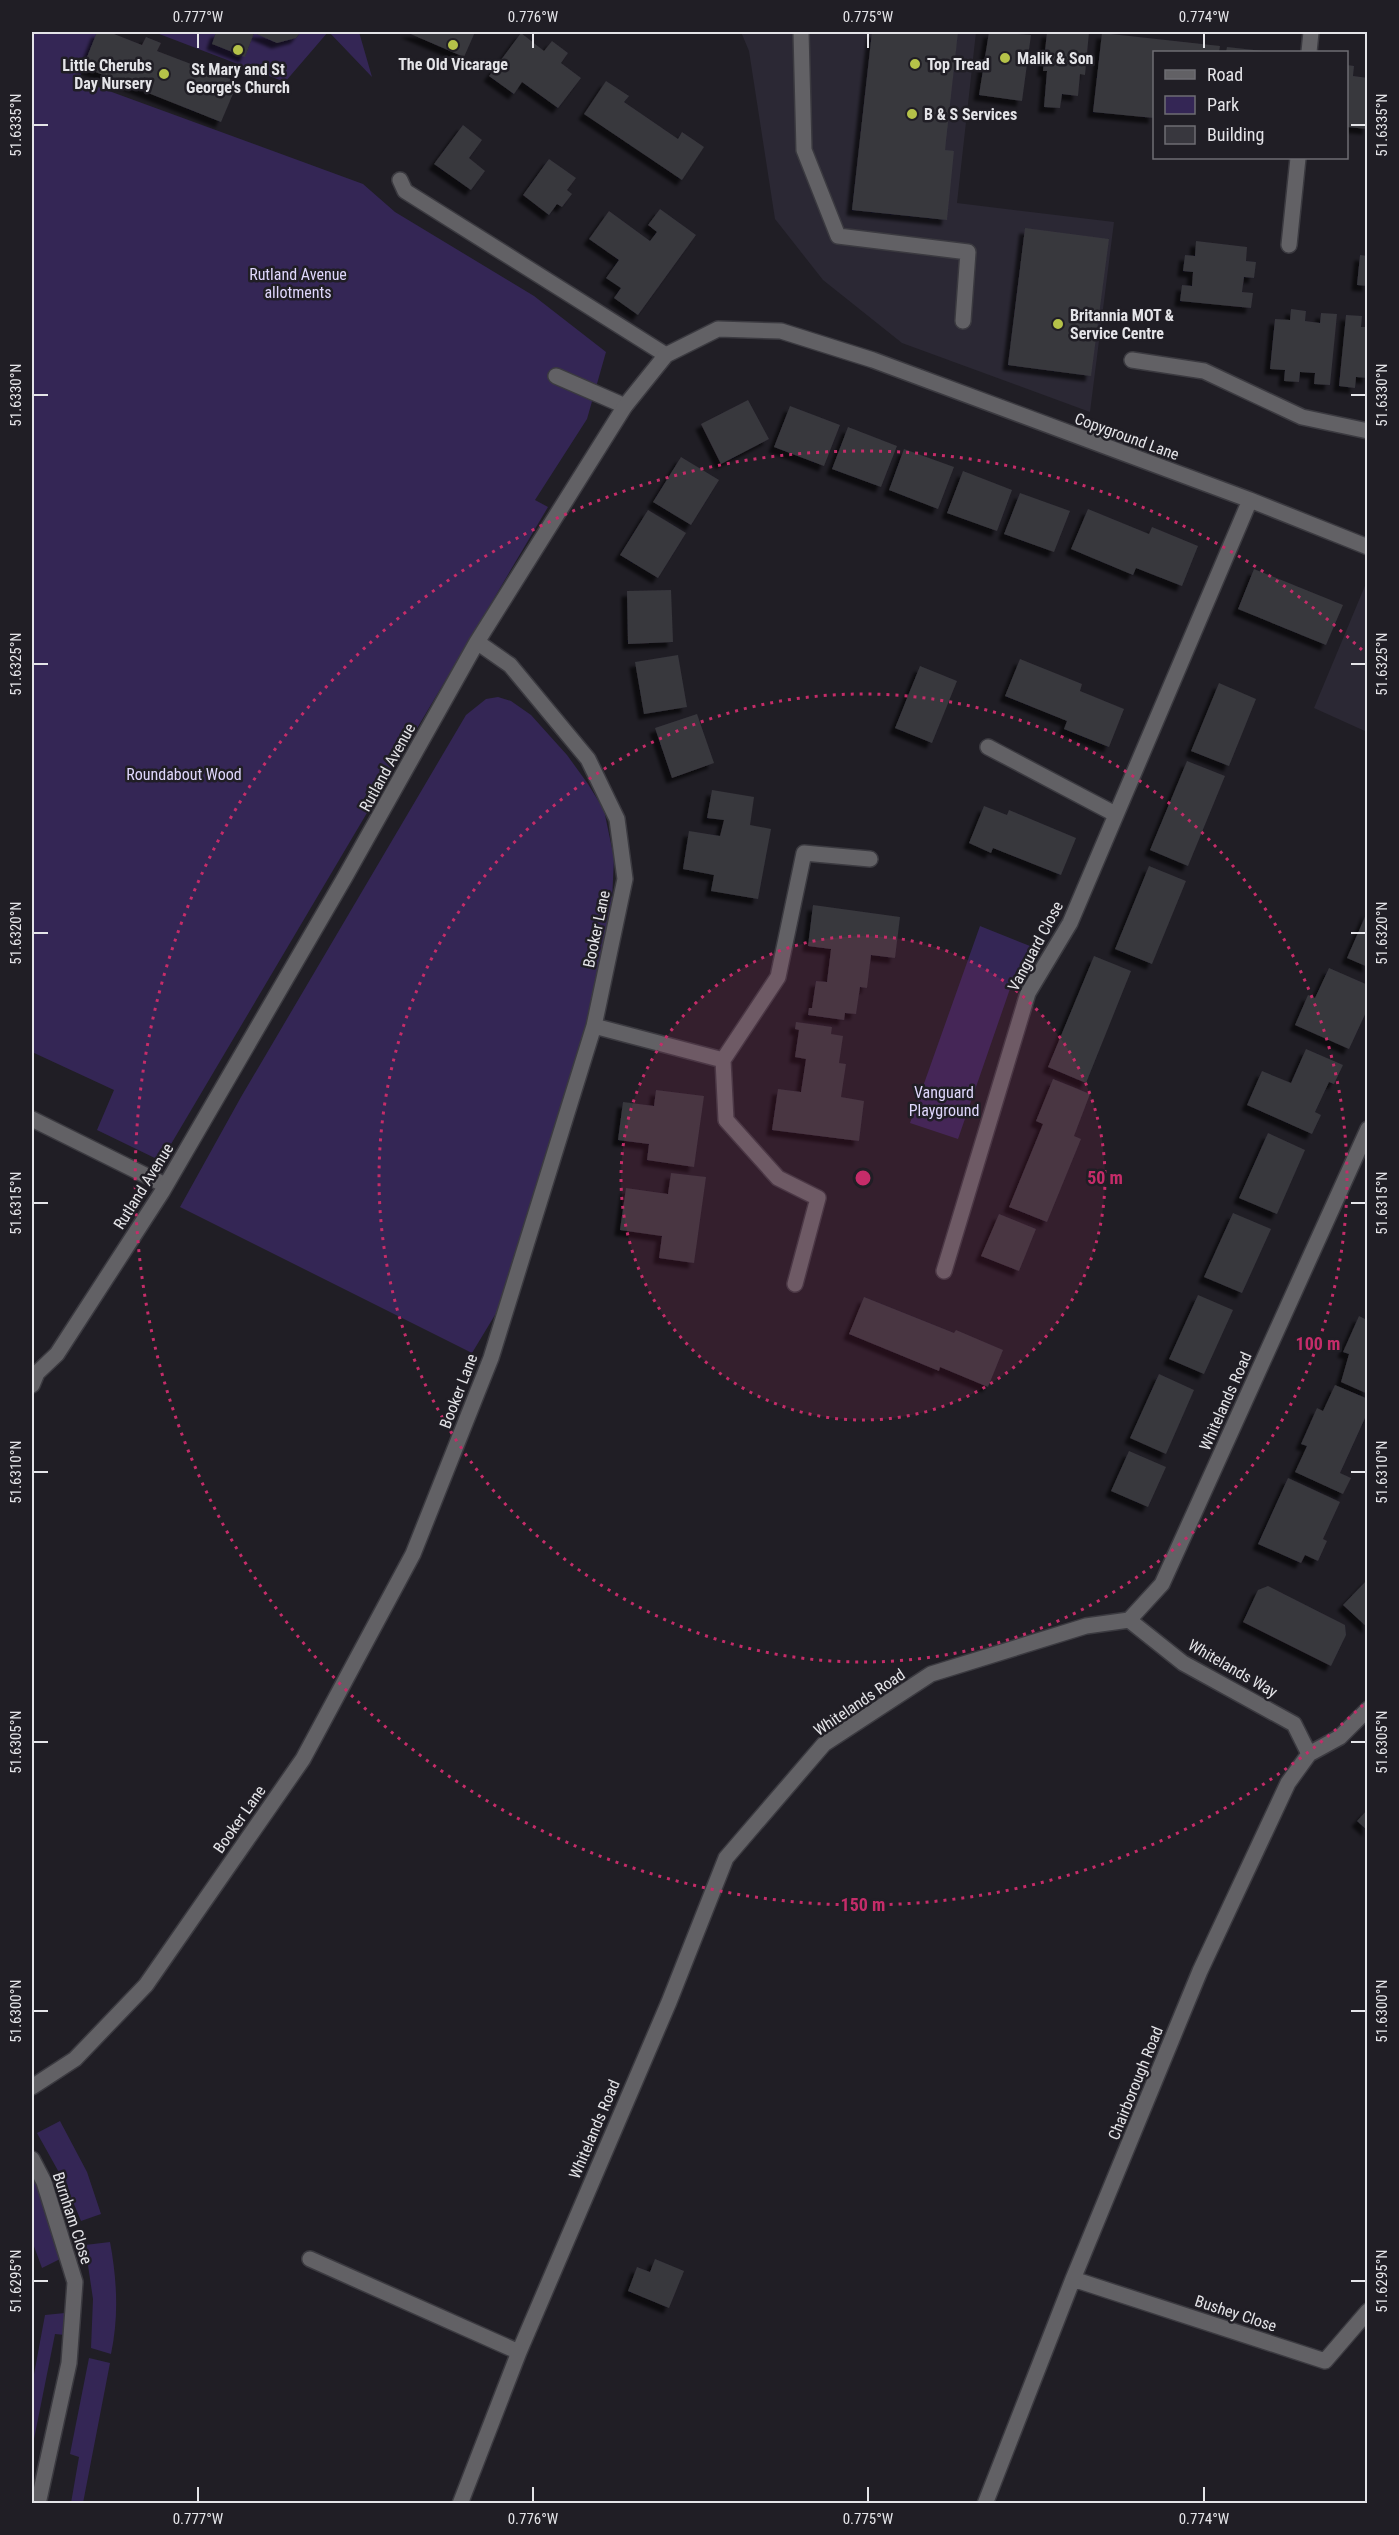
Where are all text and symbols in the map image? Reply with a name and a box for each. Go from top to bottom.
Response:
text: 0.777°W [173,8,224,26]
text: 0.776°W [508,8,559,26]
text: 0.775°W [843,8,894,26]
text: 0.774°W [1179,8,1230,26]
marker: The Old Vicarage [446,38,460,52]
marker: St Mary and St George's Church [231,43,245,57]
place label: Malik & Son [1017,49,1094,68]
marker: Malik & Son [998,51,1012,65]
legend [1153,51,1348,159]
place label: The Old Vicarage [398,55,508,74]
place label: Top Tread [927,55,990,74]
place label: Little Cherubs Day Nursery [62,56,152,93]
marker: Top Tread [908,57,922,71]
place label: St Mary and St George's Church [186,60,290,97]
text: Road [1207,64,1243,85]
marker: Little Cherubs Day Nursery [157,67,171,81]
text: 51.6335°N [7,93,25,157]
text: 51.6335°N [1373,93,1391,157]
text: Park [1207,94,1239,115]
place label: B & S Services [924,105,1017,124]
marker: B & S Services [905,107,919,121]
text: Building [1207,124,1264,145]
park label: Rutland Avenue allotments [249,265,347,302]
place label: Britannia MOT & Service Centre [1070,306,1174,343]
marker: Britannia MOT & Service Centre [1051,317,1065,331]
text: 51.6330°N [7,363,25,427]
text: 51.6330°N [1373,363,1391,427]
street label: Copyground Lane [1072,409,1182,464]
text: 51.6325°N [7,632,25,696]
text: 51.6325°N [1373,632,1391,696]
street label: Rutland Avenue [355,720,419,815]
park label: Roundabout Wood [126,765,242,784]
street label: Booker Lane [579,889,614,969]
street label: Vanguard Close [1004,898,1067,994]
text: 51.6320°N [7,901,25,965]
text: 51.6320°N [1373,901,1391,965]
park label: Vanguard Playground [909,1083,979,1120]
street label: Rutland Avenue [109,1140,177,1233]
text: 50 m [1087,1167,1123,1188]
centre of rings [853,1168,873,1188]
text: 51.6315°N [7,1171,25,1235]
text: 51.6315°N [1373,1171,1391,1235]
text: 100 m [1296,1333,1340,1354]
street label: Whitelands Road [1195,1349,1256,1453]
street label: Booker Lane [436,1351,481,1431]
text: 51.6310°N [7,1440,25,1504]
text: 51.6310°N [1373,1440,1391,1504]
street label: Whitelands Way [1185,1635,1281,1702]
street label: Whitelands Road [810,1665,909,1740]
text: 51.6305°N [7,1710,25,1774]
text: 51.6305°N [1373,1710,1391,1774]
street label: Booker Lane [209,1782,270,1857]
text: 150 m [841,1894,885,1915]
text: 51.6300°N [7,1979,25,2043]
text: 51.6300°N [1373,1979,1391,2043]
street label: Chairborough Road [1104,2024,1167,2143]
street label: Whitelands Road [565,2077,624,2182]
street label: Burnham Close [49,2170,96,2267]
text: 51.6295°N [7,2249,25,2313]
text: 51.6295°N [1373,2249,1391,2313]
street label: Bushey Close [1193,2291,1279,2336]
text: 0.777°W [173,2510,224,2528]
text: 0.776°W [508,2510,559,2528]
text: 0.775°W [843,2510,894,2528]
text: 0.774°W [1179,2510,1230,2528]

